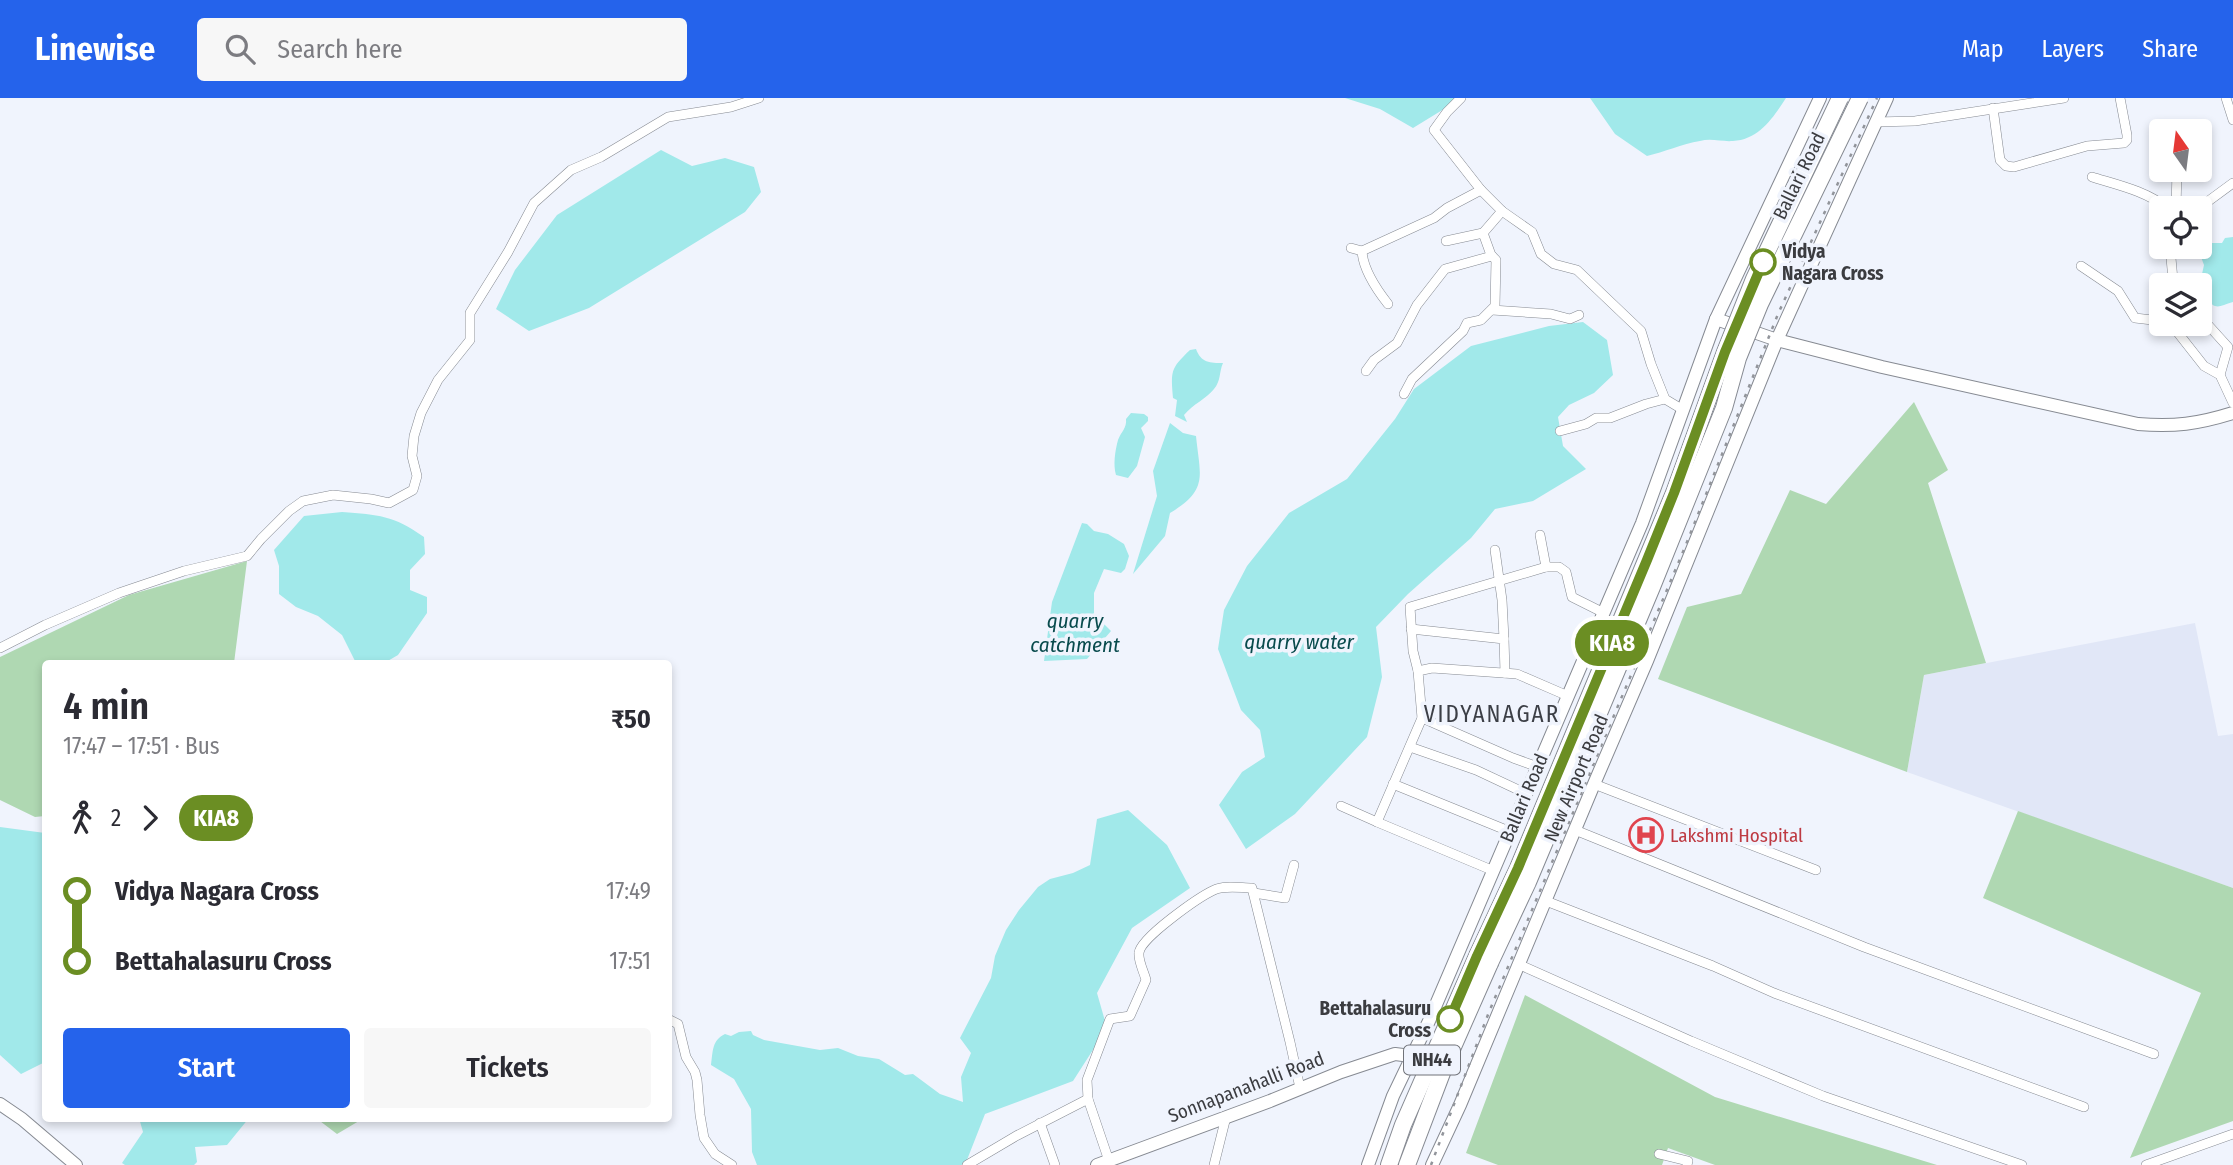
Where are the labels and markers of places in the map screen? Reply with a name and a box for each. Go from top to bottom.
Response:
place label: Vidya Nagara Cross [1781,240,1884,285]
marker: Vidya Nagara Cross [1750,249,1776,275]
hospital icon: Lakshmi Hospital [1627,816,1665,854]
place label: Lakshmi Hospital [1670,824,1803,847]
place label: Bettahalasuru Cross [1319,997,1432,1042]
marker: Bettahalasuru Cross [1437,1006,1463,1032]

